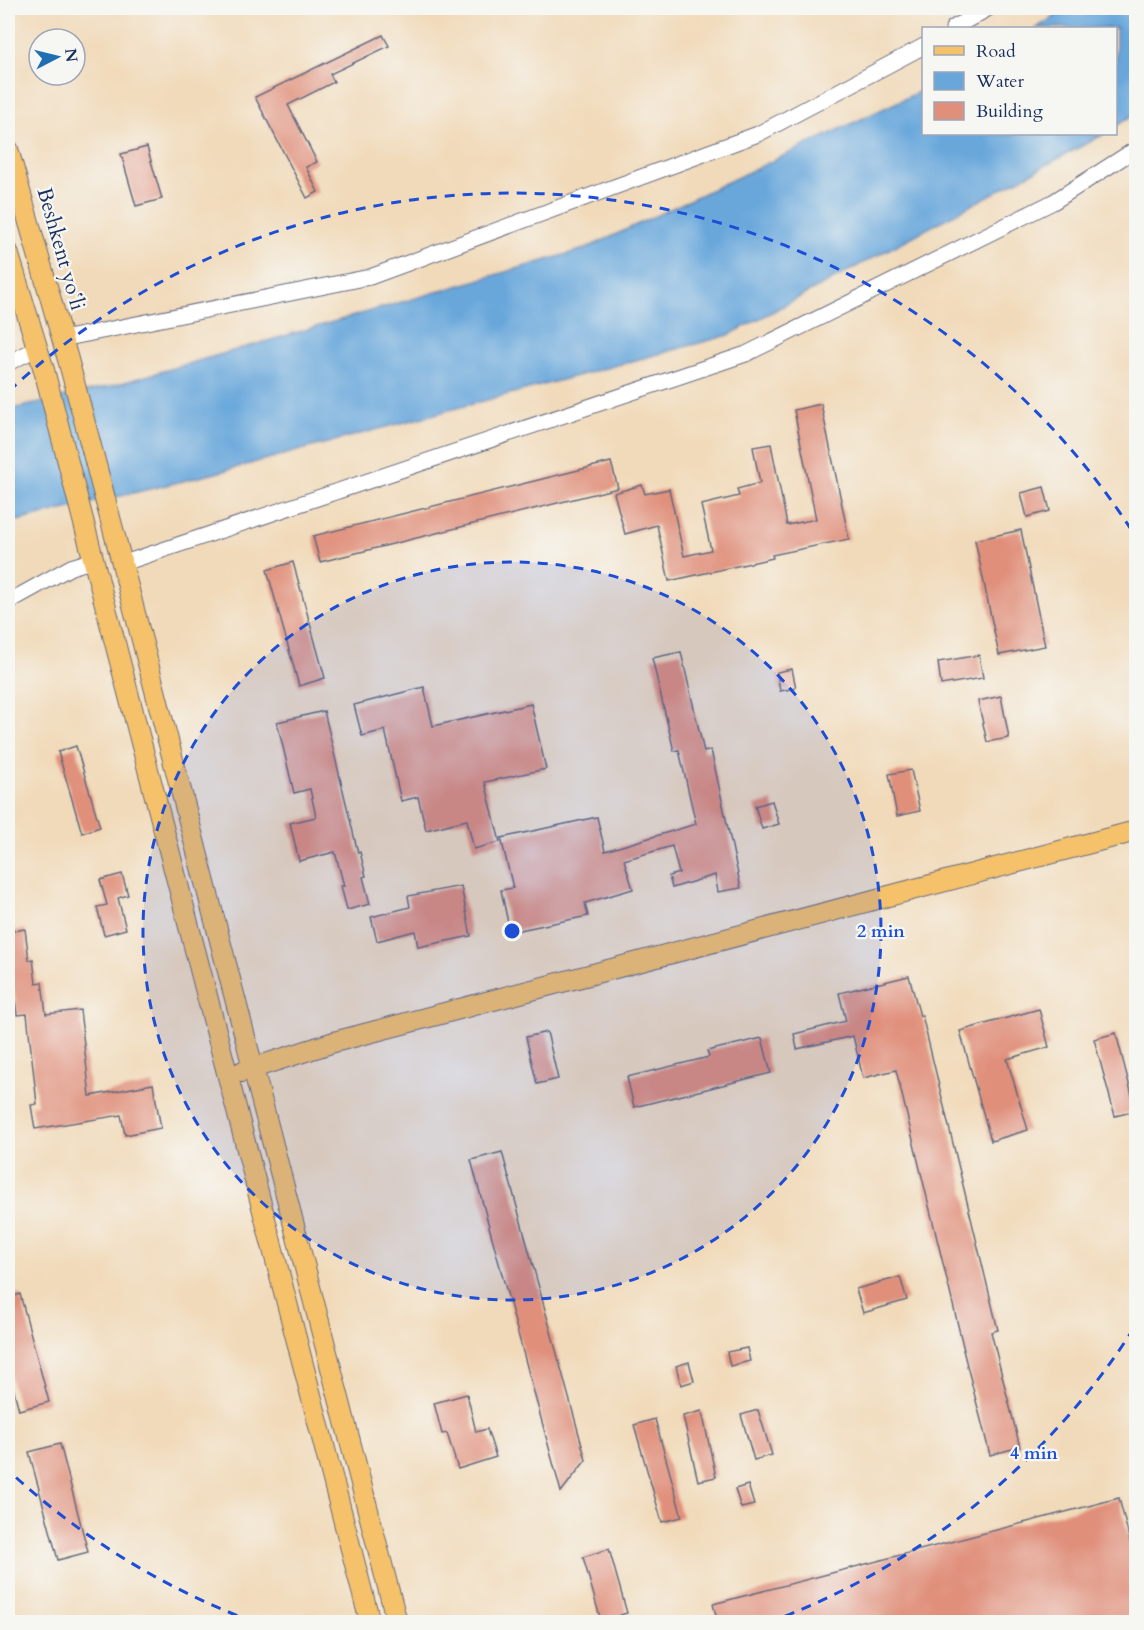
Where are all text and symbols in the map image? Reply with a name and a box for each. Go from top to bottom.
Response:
north arrow [27,27,87,87]
legend [922,27,1117,135]
text: Road [976,39,1016,64]
text: N [59,47,83,64]
text: Water [975,69,1025,94]
text: Building [976,99,1044,124]
street label: Beshkent yoʻli [30,184,92,314]
text: 2 min [857,919,905,944]
centre of rings [502,921,522,941]
text: 4 min [1010,1441,1058,1466]

